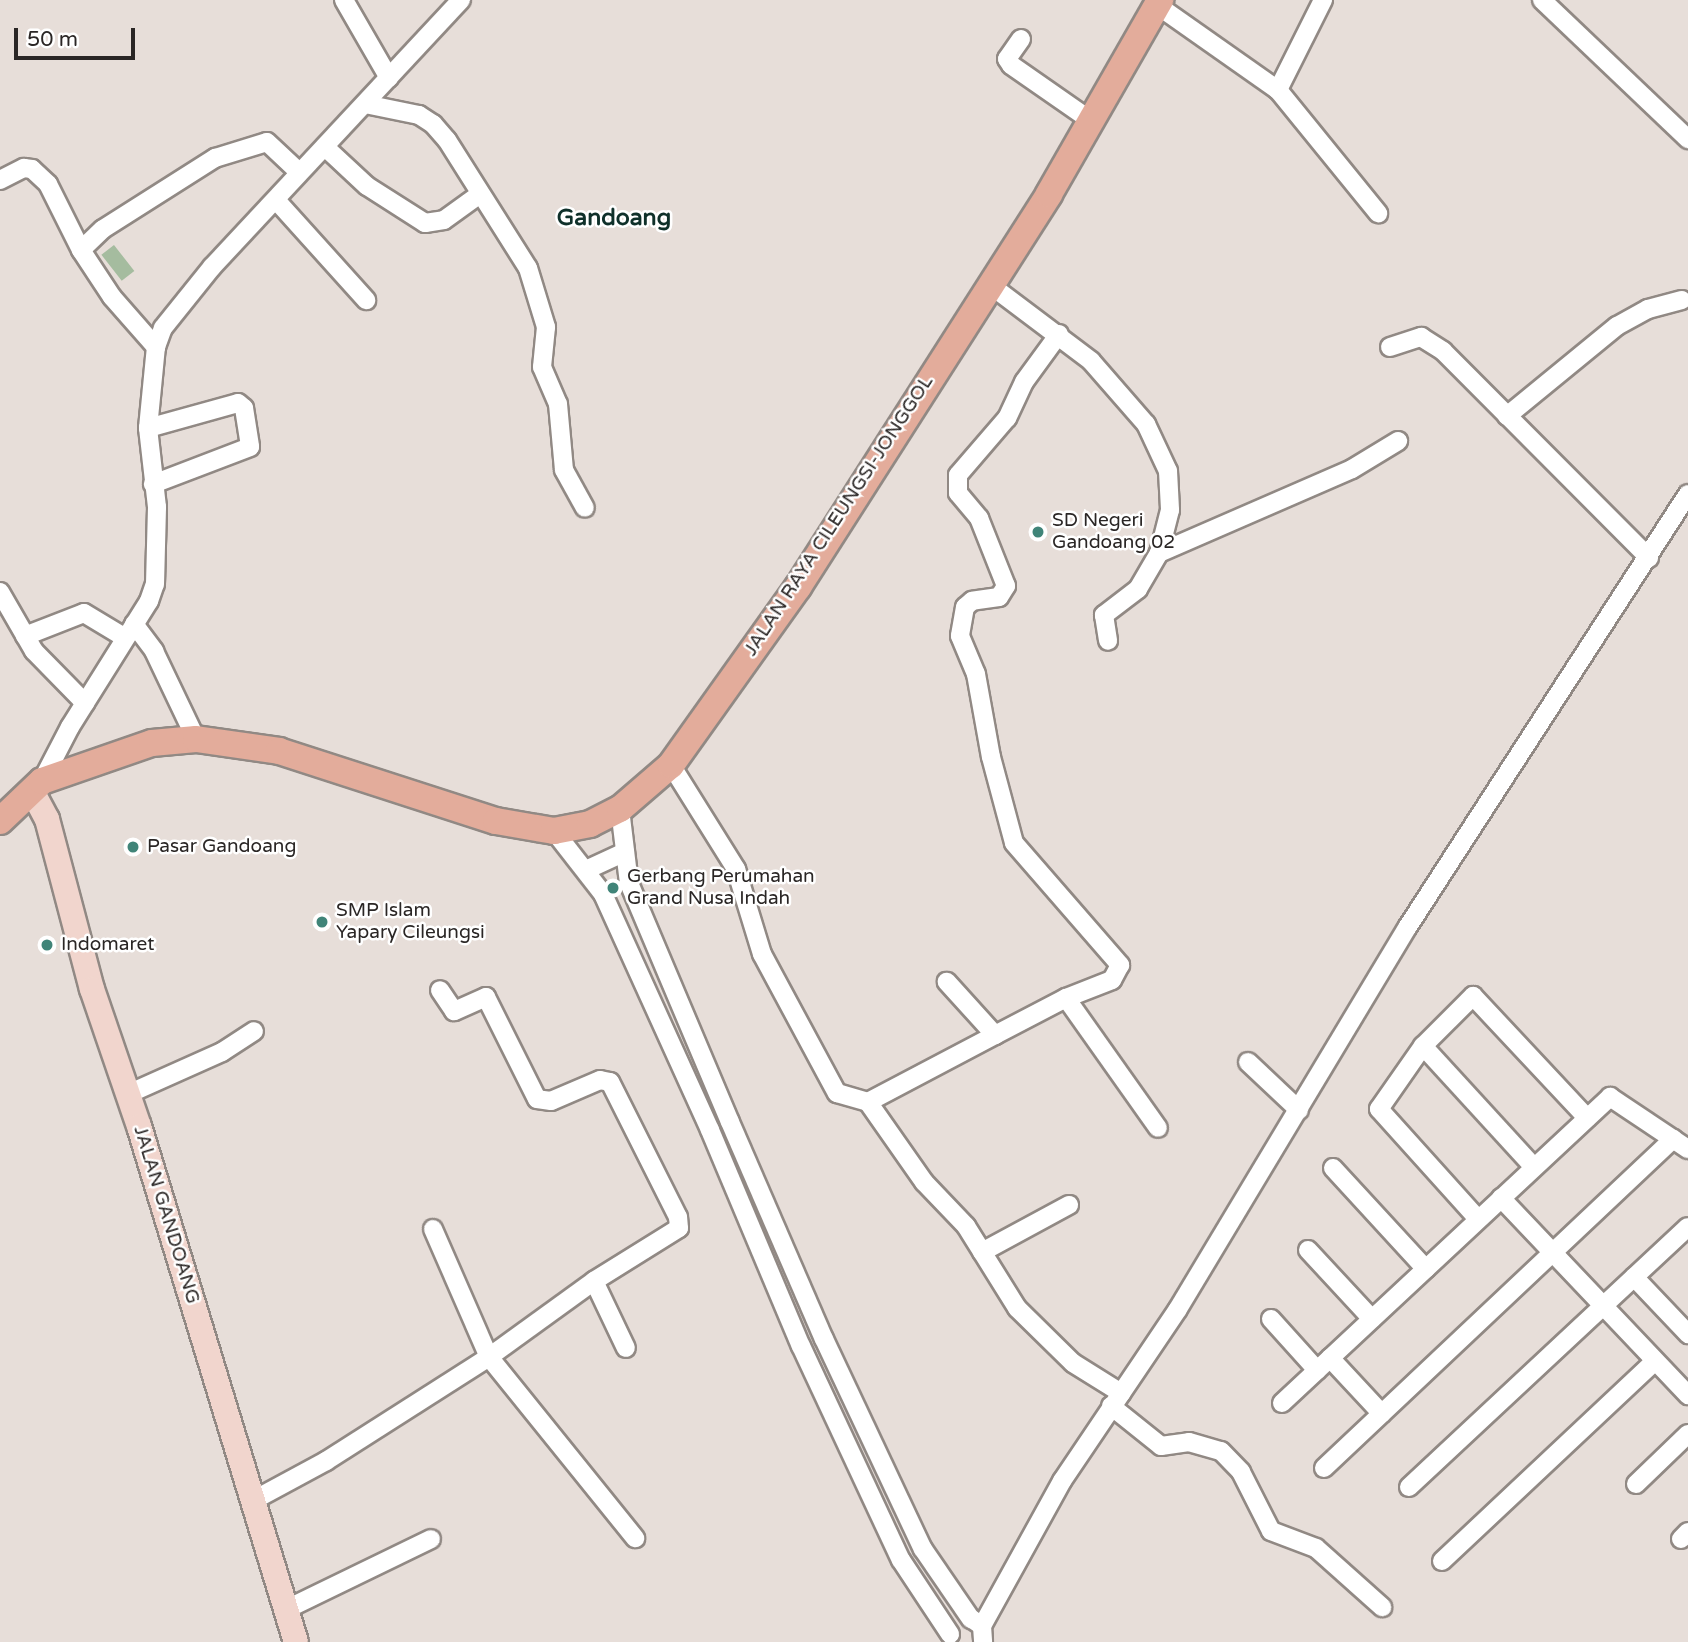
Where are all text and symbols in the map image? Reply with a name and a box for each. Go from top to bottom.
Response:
scale bar [18,14,138,58]
text: 50 m [27,27,78,52]
district label: Gandoang [557,204,671,232]
street label: JALAN RAYA CILEUNGSI-JONGGOL [740,371,938,661]
place label: SD Negeri Gandoang 02 [1052,510,1175,554]
marker: SD Negeri Gandoang 02 [1030,524,1046,540]
place label: Pasar Gandoang [147,836,296,858]
marker: Pasar Gandoang [125,839,141,855]
place label: Gerbang Perumahan Grand Nusa Indah [627,866,815,910]
marker: Gerbang Perumahan Grand Nusa Indah [605,880,621,896]
place label: SMP Islam Yapary Cileungsi [336,900,485,944]
marker: SMP Islam Yapary Cileungsi [314,914,330,930]
place label: Indomaret [61,934,154,956]
marker: Indomaret [39,937,55,953]
street label: JALAN GANDOANG [128,1123,204,1307]

